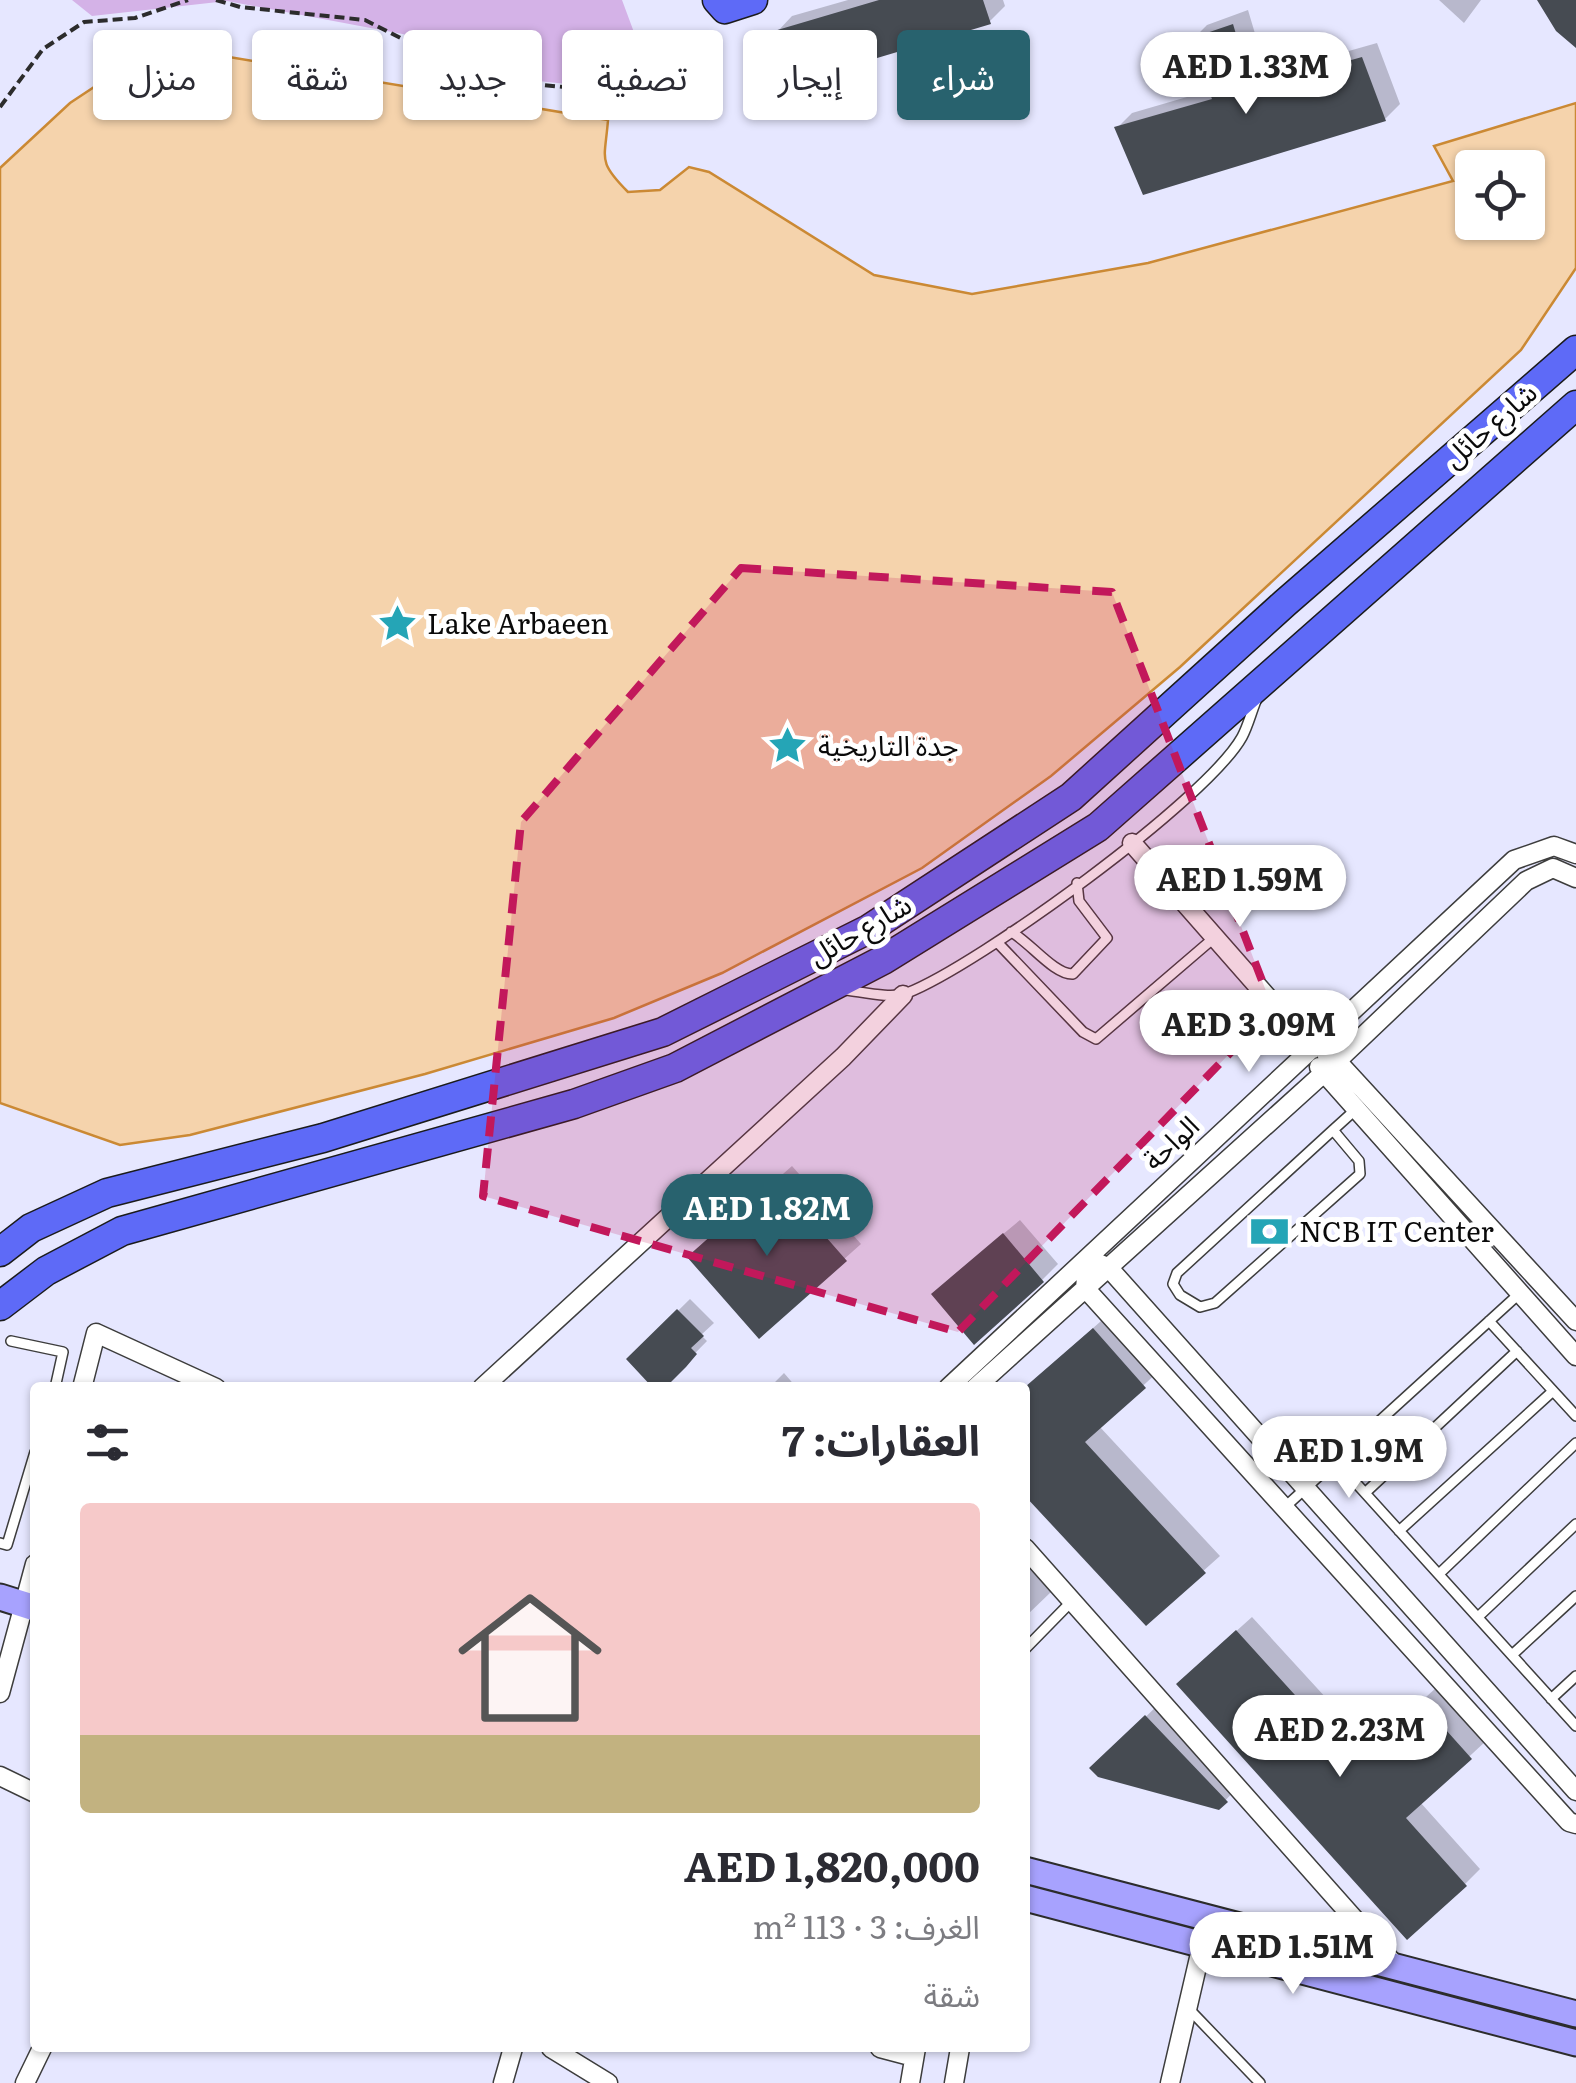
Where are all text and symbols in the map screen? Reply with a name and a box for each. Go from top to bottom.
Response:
chip: منزل [93,30,232,120]
chip: شقة [252,30,383,120]
chip: جديد [403,30,542,120]
chip: تصفية [562,30,723,120]
chip: إيجار [743,30,877,120]
chip: شراء [897,30,1030,120]
pin: AED 1.33M [1132,32,1360,117]
text: AED 1.33M [1162,40,1330,88]
map controls [1455,150,1545,240]
button: locate [1455,150,1545,240]
street label: شارع حائل [1432,371,1546,478]
place label: Lake Arbaeen [427,601,609,643]
place icon: Lake Arbaeen [376,603,418,645]
place label: جدة التاريخية [818,723,959,765]
place icon: جدة التاريخية [767,725,809,767]
pin: AED 1.59M [1126,845,1354,930]
text: AED 1.59M [1156,853,1324,901]
street label: شارع حائل [800,882,919,976]
pin: AED 3.09M [1135,990,1363,1075]
text: AED 3.09M [1162,998,1336,1046]
street label: الواحة [1132,1104,1207,1179]
pin: AED 1.82M [653,1174,881,1259]
text: AED 1.82M [683,1182,851,1230]
place label: NCB IT Center [1299,1209,1494,1251]
bank icon: NCB IT Center [1248,1211,1290,1253]
text: العقارات: 7 [782,1407,980,1469]
icon: filters [80,1415,135,1470]
pin: AED 1.9M [1246,1416,1452,1501]
text: AED 1.9M [1274,1424,1424,1472]
icon: home [440,1568,620,1748]
pin: AED 2.23M [1226,1695,1454,1780]
text: AED 2.23M [1254,1703,1426,1751]
text: AED 1,820,000 [684,1833,980,1895]
text: الغرف: 3 · 113 m² [753,1901,980,1949]
pin: AED 1.51M [1179,1912,1407,1997]
text: AED 1.51M [1212,1920,1374,1968]
text: شقة [924,1969,980,2017]

